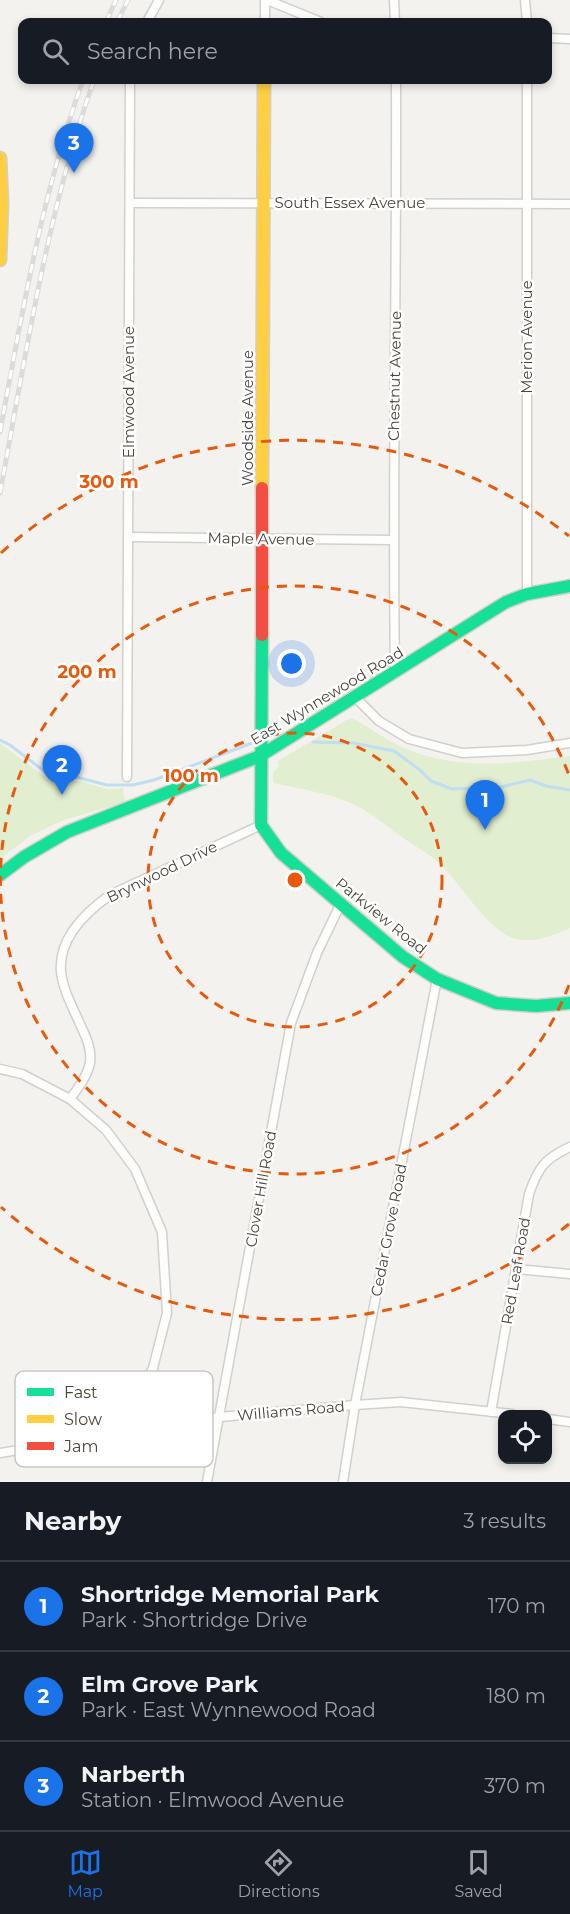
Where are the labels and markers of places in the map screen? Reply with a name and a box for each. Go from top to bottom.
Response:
pin: 3 [54,124,94,173]
pin: 2 [42,746,82,795]
pin: 1 [466,780,504,830]
centre of rings [285,870,305,890]

